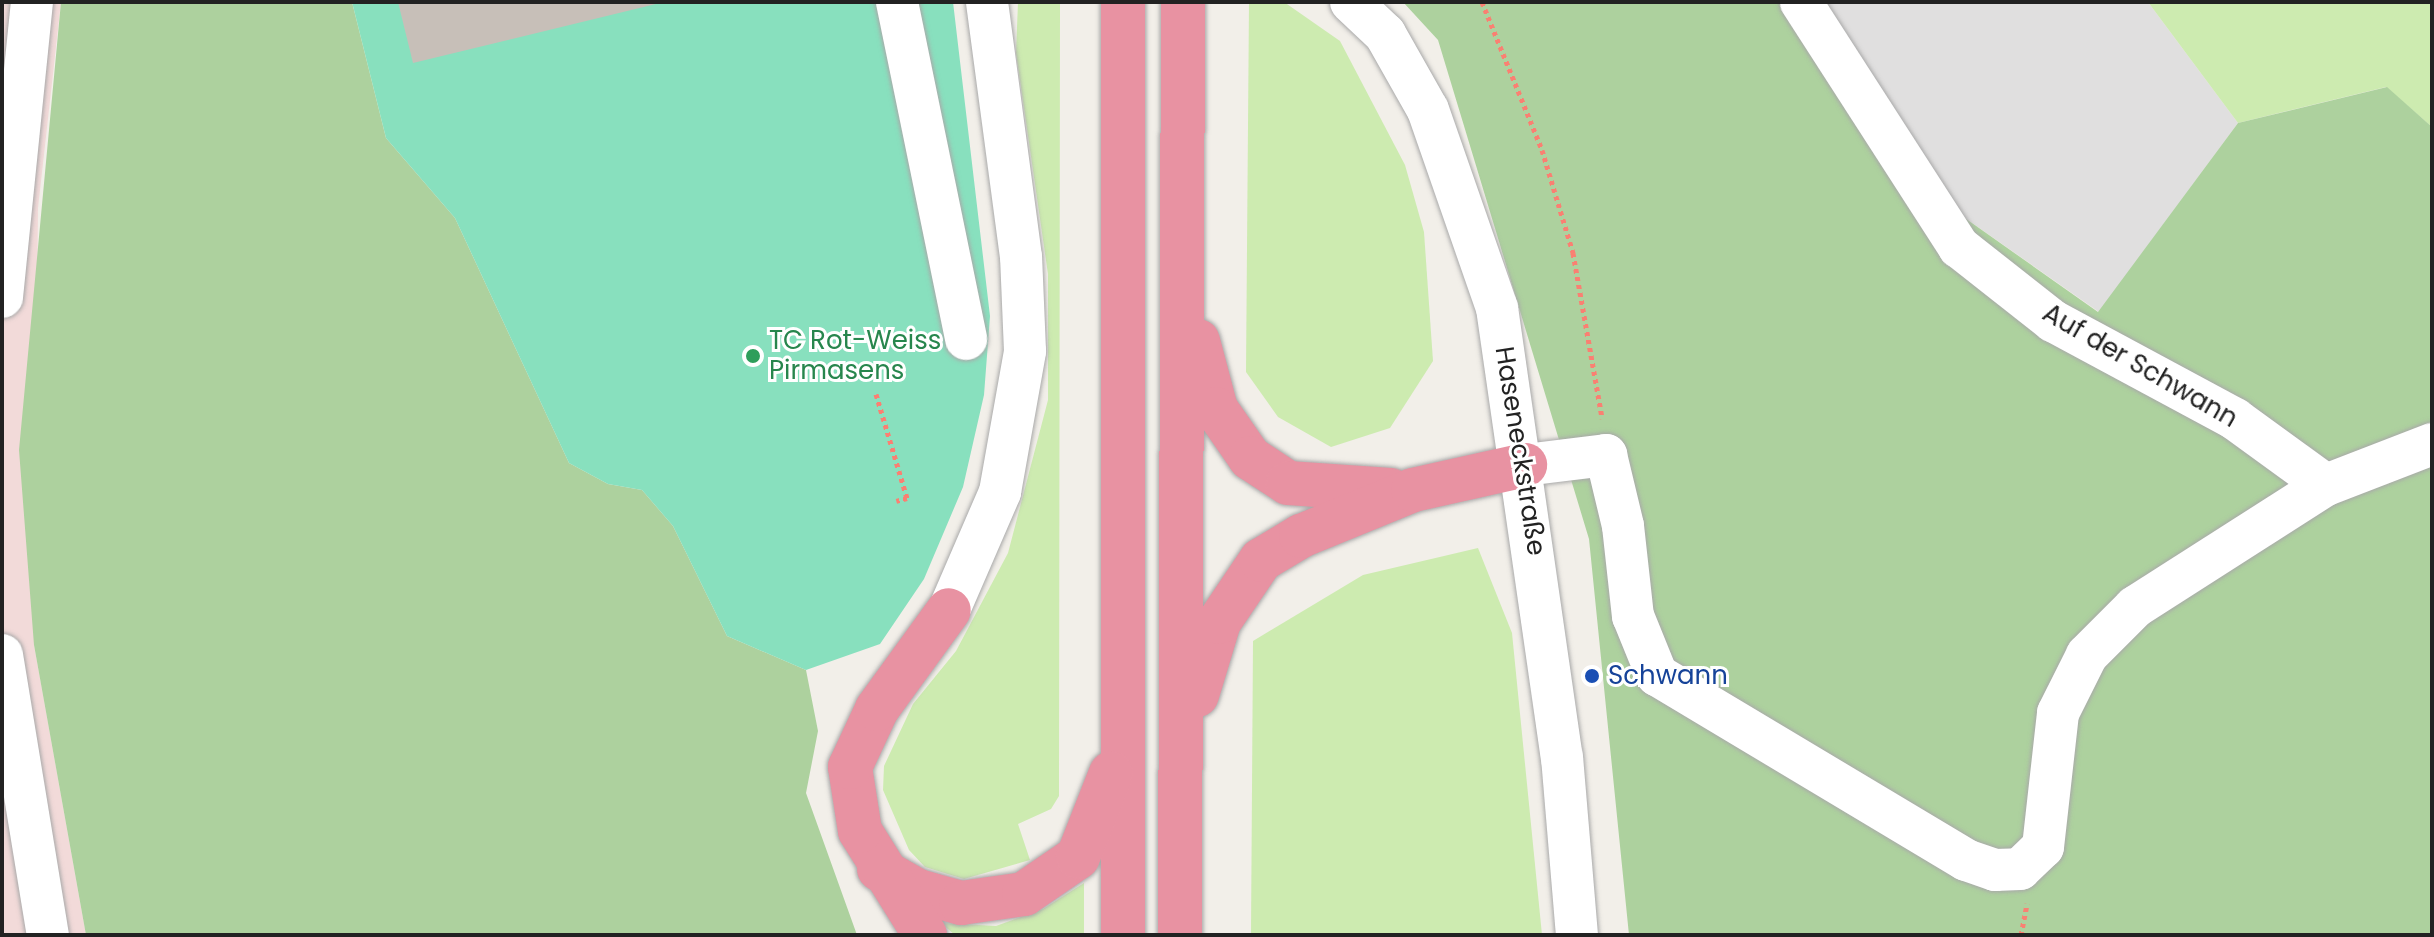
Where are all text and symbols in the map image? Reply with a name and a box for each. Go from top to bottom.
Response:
street label: Auf der Schwann [2037,298,2243,434]
place label: TC Rot-Weiss Pirmasens [769,325,941,386]
street label: Haseneckstraße [1488,344,1552,558]
marker: TC Rot-Weiss Pirmasens [744,347,762,365]
place label: Schwann [1608,660,1728,692]
marker: Schwann [1583,667,1601,685]

